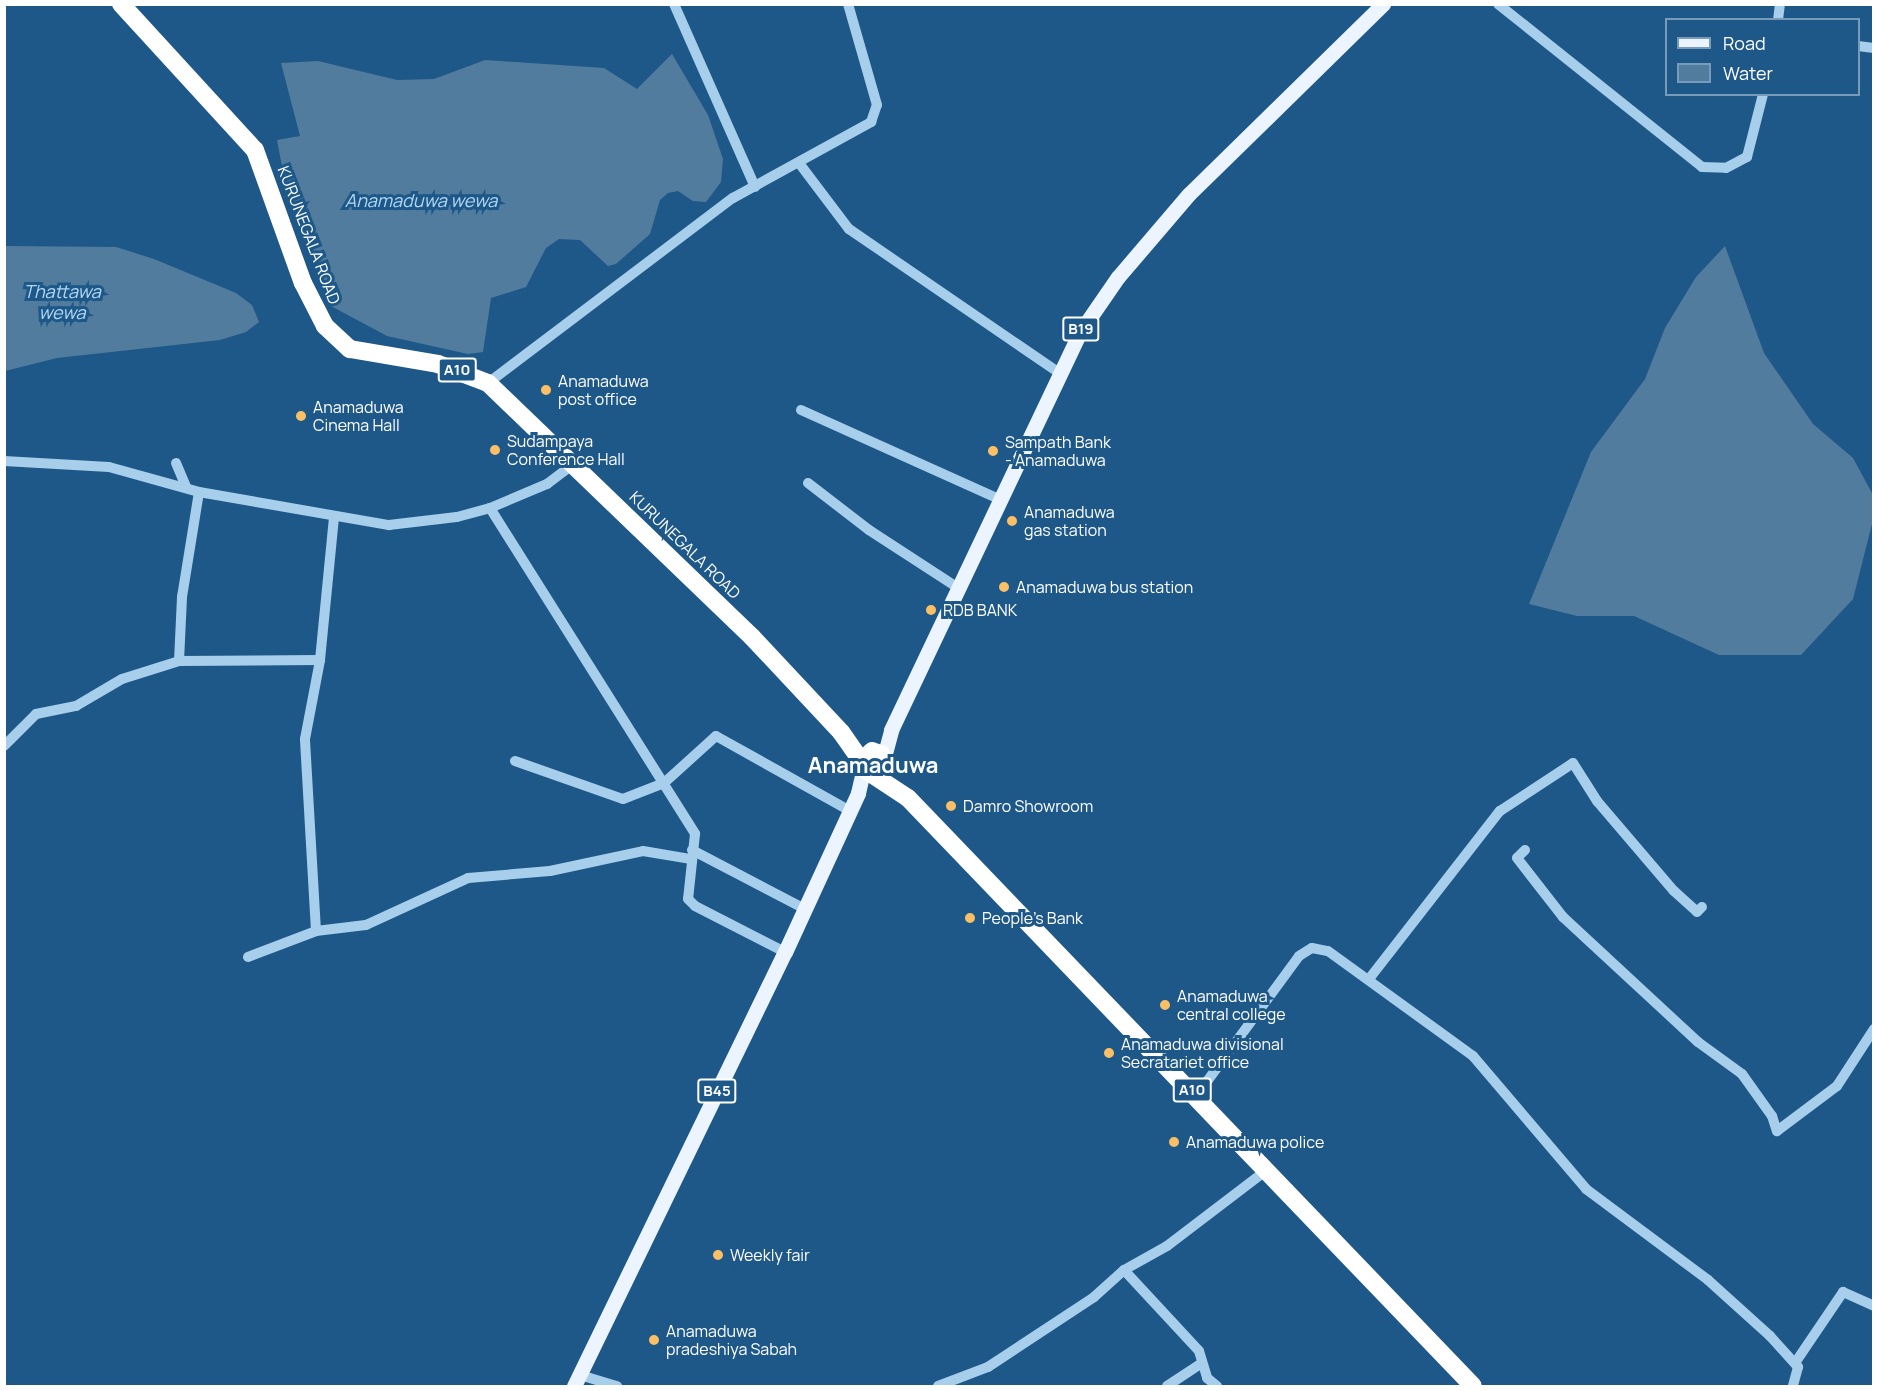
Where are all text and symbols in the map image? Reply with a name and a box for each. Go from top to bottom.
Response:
legend [1665,18,1860,96]
text: Road [1723,31,1766,55]
text: Water [1723,61,1773,85]
street label: KURUNEGALA ROAD [274,163,344,307]
water label: Anamaduwa wewa [345,189,497,211]
water label: Thattawa wewa [23,281,101,324]
road number: B19 [1062,317,1100,341]
road number: A10 [438,358,476,382]
place label: Anamaduwa post office [558,371,649,409]
marker: Anamaduwa post office [539,383,553,397]
place label: Anamaduwa Cinema Hall [313,397,404,435]
marker: Anamaduwa Cinema Hall [294,409,308,423]
place label: Sudampaya Conference Hall [507,431,625,469]
place label: Sampath Bank - Anamaduwa [1005,432,1111,470]
marker: Sudampaya Conference Hall [488,443,502,457]
marker: Sampath Bank - Anamaduwa [986,444,1000,458]
street label: KURUNEGALA ROAD [626,487,744,603]
place label: Anamaduwa gas station [1024,502,1115,540]
marker: Anamaduwa gas station [1005,514,1019,528]
place label: Anamaduwa bus station [1016,577,1193,597]
marker: Anamaduwa bus station [997,580,1011,594]
place label: RDB BANK [943,600,1017,620]
marker: RDB BANK [924,603,938,617]
district label: Anamaduwa [808,753,938,779]
place label: Damro Showroom [963,796,1093,816]
marker: Damro Showroom [944,799,958,813]
place label: People's Bank [982,908,1083,928]
marker: People's Bank [963,911,977,925]
place label: Anamaduwa central college [1177,986,1286,1024]
marker: Anamaduwa central college [1158,998,1172,1012]
place label: Anamaduwa divisional Secratariet office [1121,1034,1284,1072]
marker: Anamaduwa divisional Secratariet office [1102,1046,1116,1060]
road number: A10 [1172,1078,1212,1102]
road number: B45 [696,1079,738,1103]
place label: Anamaduwa police [1186,1132,1324,1152]
marker: Anamaduwa police [1167,1135,1181,1149]
place label: Weekly fair [730,1245,810,1265]
marker: Weekly fair [711,1248,725,1262]
place label: Anamaduwa pradeshiya Sabah [666,1321,797,1359]
marker: Anamaduwa pradeshiya Sabah [647,1333,661,1347]

